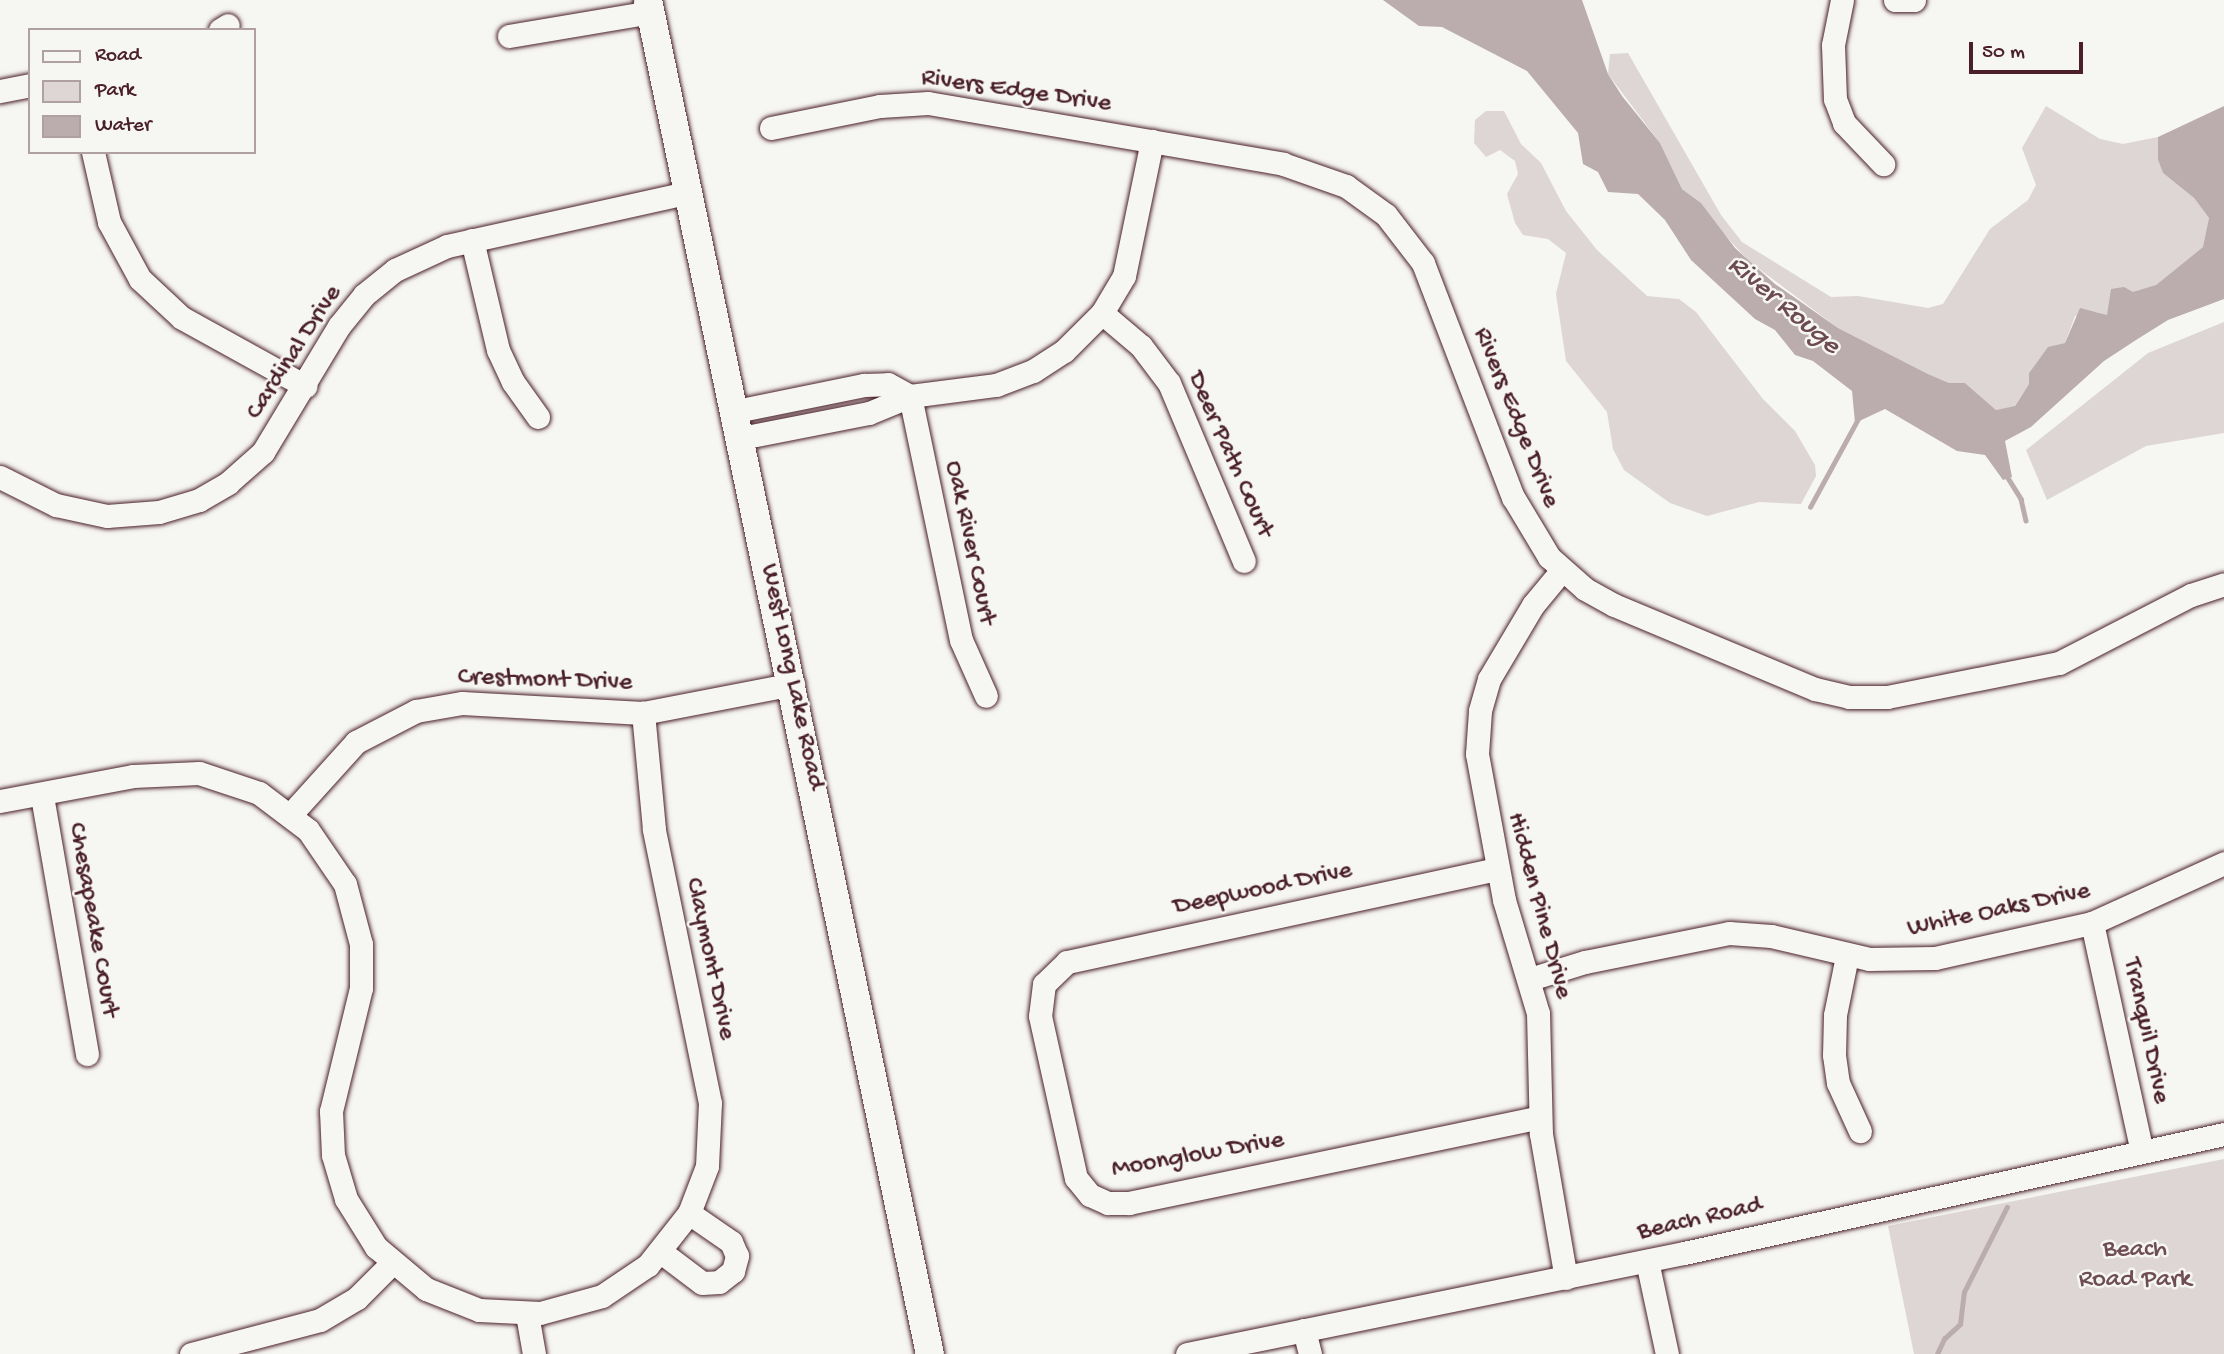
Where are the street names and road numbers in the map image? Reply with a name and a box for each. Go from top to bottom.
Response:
street label: Rivers Edge Drive [919,63,1113,121]
street label: Cardinal Drive [240,280,350,426]
street label: Rivers Edge Drive [1465,323,1565,513]
street label: Deer Path Court [1178,367,1280,543]
street label: Oak River Court [936,458,1002,628]
street label: West Long Lake Road [752,561,830,793]
street label: Crestmont Drive [457,662,633,700]
street label: Hidden Pine Drive [1498,809,1578,1003]
street label: Chesapeake Court [60,820,124,1020]
street label: Deepwood Drive [1171,856,1355,924]
street label: Claymont Drive [677,875,741,1043]
street label: White Oaks Drive [1905,876,2093,946]
street label: Tranquil Drive [2114,955,2176,1107]
street label: Moonglow Drive [1109,1125,1287,1187]
street label: Beach Road [1635,1191,1765,1249]

